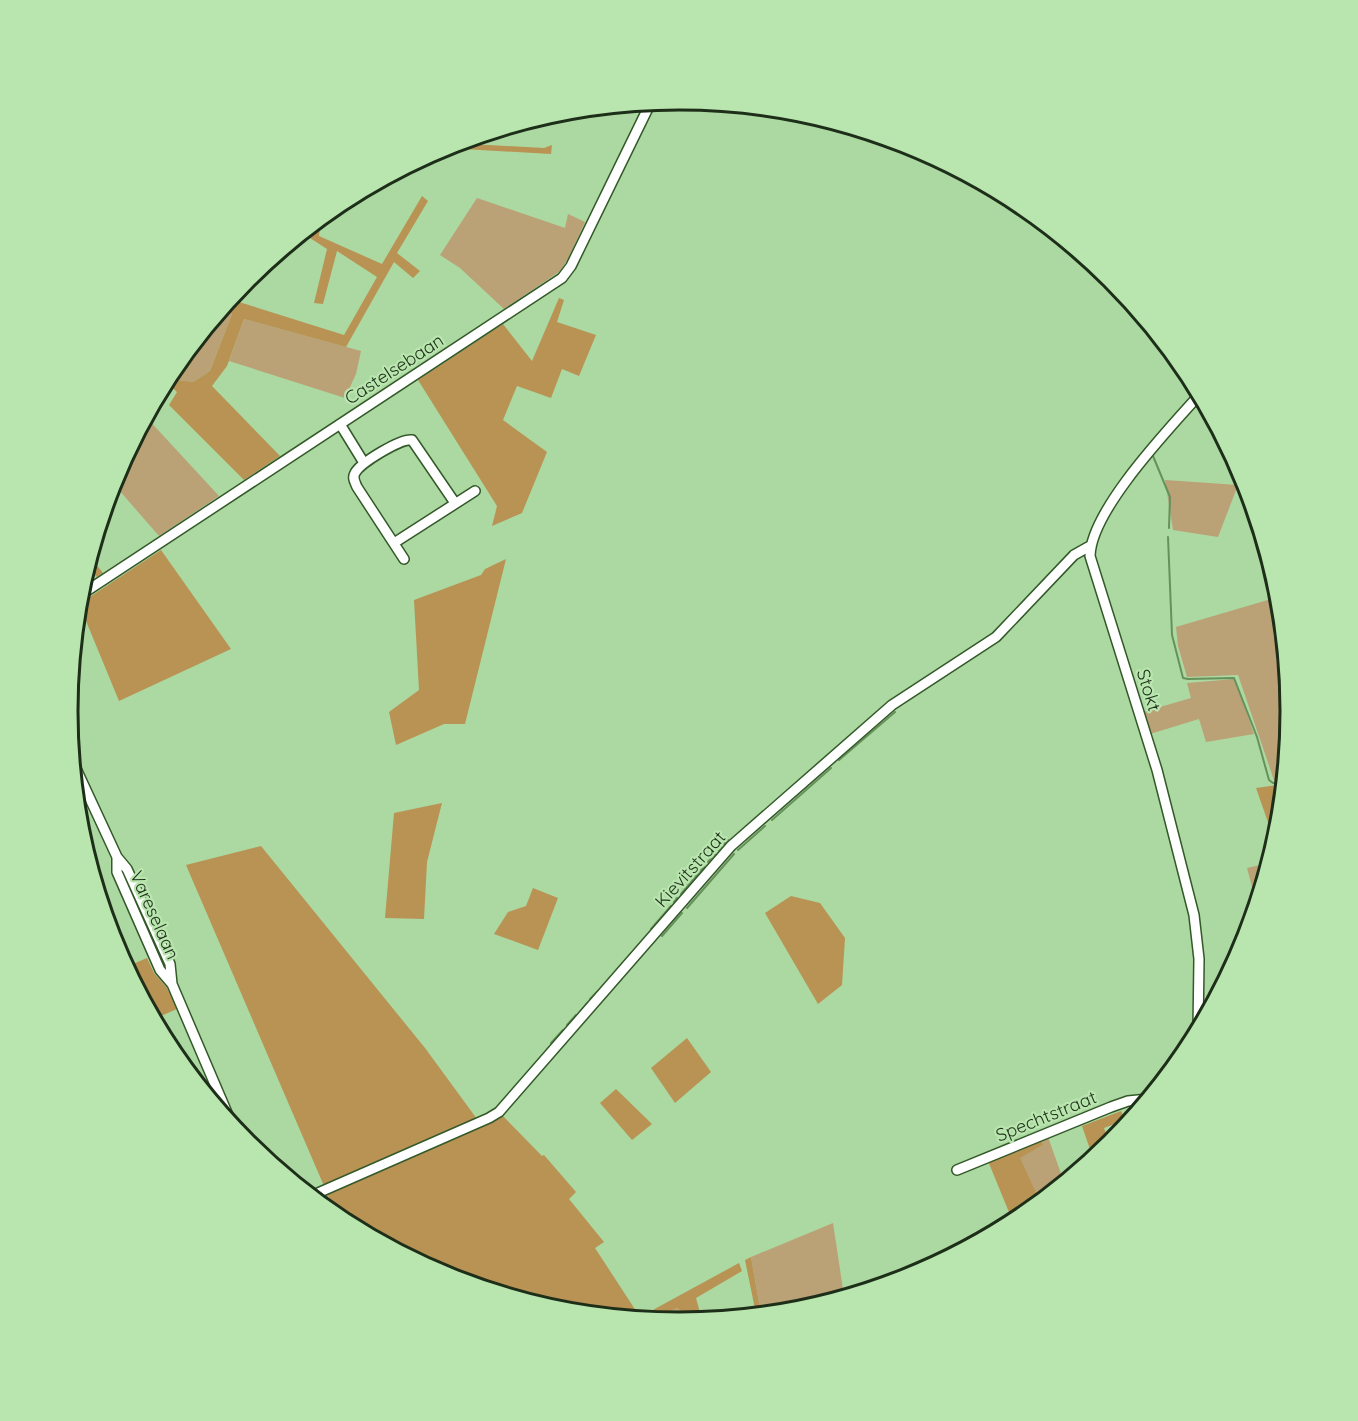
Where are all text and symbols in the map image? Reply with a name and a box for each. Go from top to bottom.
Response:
street label: Castelsebaan [340,328,448,410]
street label: Stokt [1132,666,1166,714]
street label: Kievitstraat [650,826,730,912]
street label: Vareselaan [125,867,185,963]
street label: Spechtstraat [992,1085,1100,1147]

